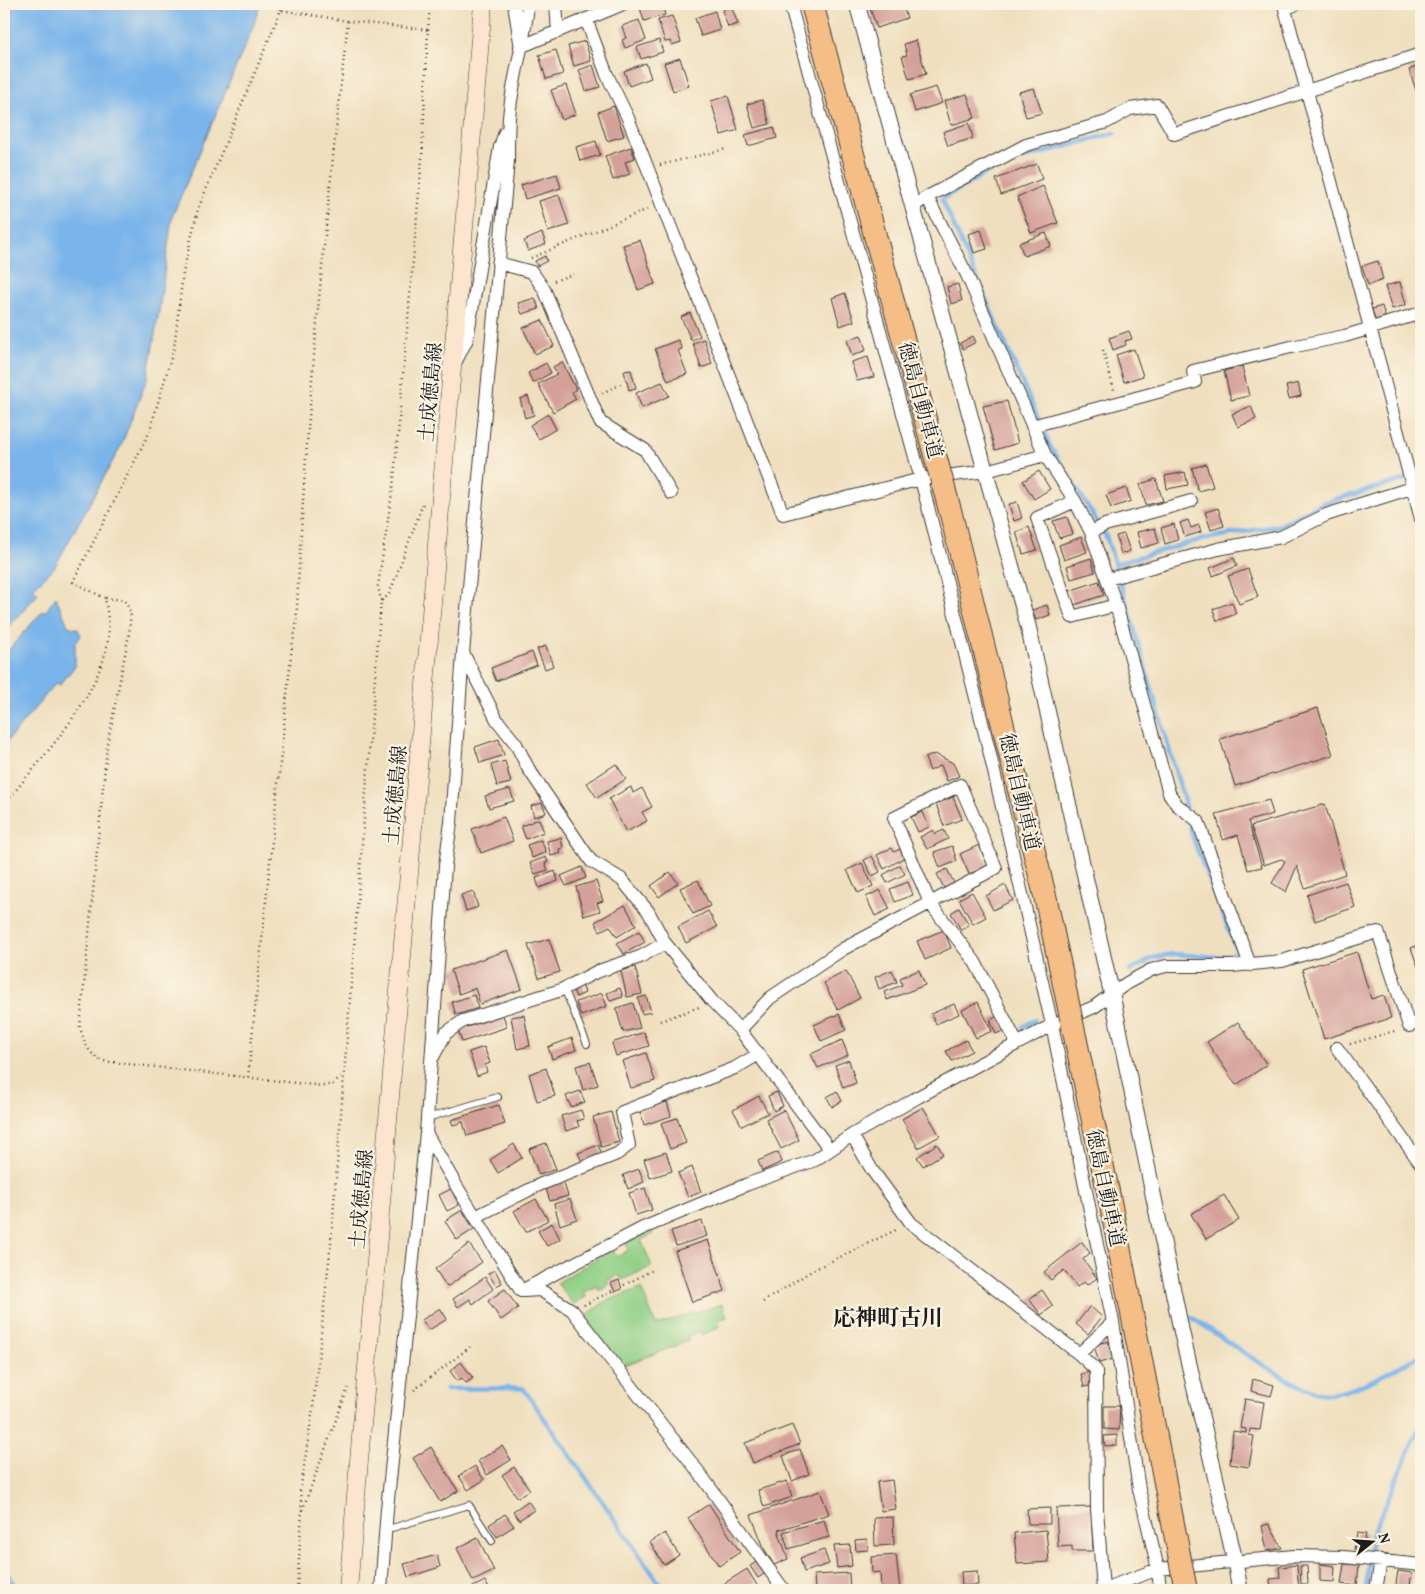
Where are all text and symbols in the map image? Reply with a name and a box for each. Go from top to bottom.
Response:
street label: 徳島自動車道 [890,339,948,462]
street label: 土成徳島線 [414,341,450,443]
street label: 徳島自動車道 [991,731,1045,854]
street label: 土成徳島線 [379,744,415,846]
street label: 徳島自動車道 [1078,1127,1130,1250]
street label: 土成徳島線 [345,1148,381,1250]
district label: 応神町古川 [833,1304,943,1335]
north arrow [1348,1516,1398,1566]
text: N [1372,1531,1394,1546]

